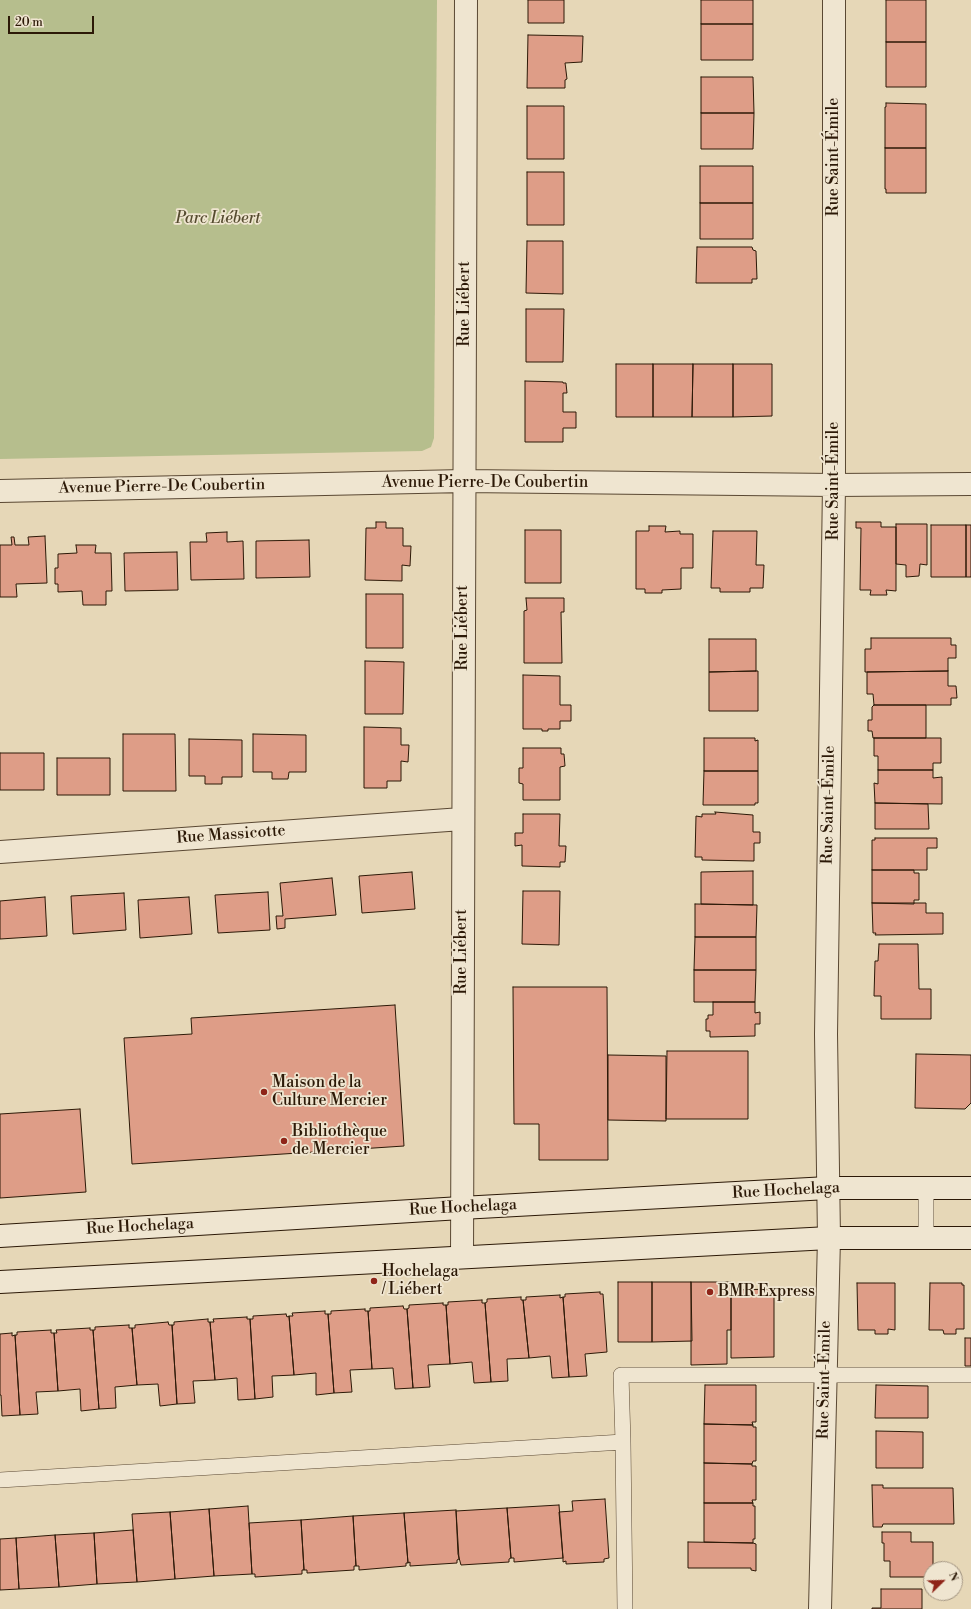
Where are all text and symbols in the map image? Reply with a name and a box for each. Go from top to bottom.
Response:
scale bar [10,8,96,34]
text: 20 m [15,15,43,30]
street label: Rue Saint-Émile [824,98,844,216]
park label: Parc Liébert [176,209,260,229]
street label: Rue Liébert [455,261,475,347]
street label: Rue Saint-Émile [824,422,844,540]
street label: Avenue Pierre-De Coubertin [382,473,588,493]
street label: Avenue Pierre-De Coubertin [58,476,266,498]
street label: Rue Liébert [453,585,473,671]
street label: Rue Saint-Émile [818,745,840,865]
street label: Rue Massicotte [176,822,286,848]
street label: Rue Liébert [452,909,472,995]
place label: Maison de la Culture Mercier [272,1073,387,1111]
marker: Maison de la Culture Mercier [259,1087,269,1097]
place label: Bibliothèque de Mercier [292,1122,387,1160]
marker: Bibliothèque de Mercier [279,1136,289,1146]
street label: Rue Hochelaga [731,1179,841,1203]
street label: Rue Hochelaga [408,1196,518,1220]
street label: Rue Hochelaga [85,1215,195,1239]
place label: Hochelaga / Liébert [382,1262,459,1300]
marker: Hochelaga / Liébert [369,1276,379,1286]
place label: BMR Express [718,1282,815,1302]
marker: BMR Express [705,1287,715,1297]
street label: Rue Saint-Émile [814,1320,836,1440]
north arrow [923,1561,963,1601]
text: N [945,1570,961,1583]

